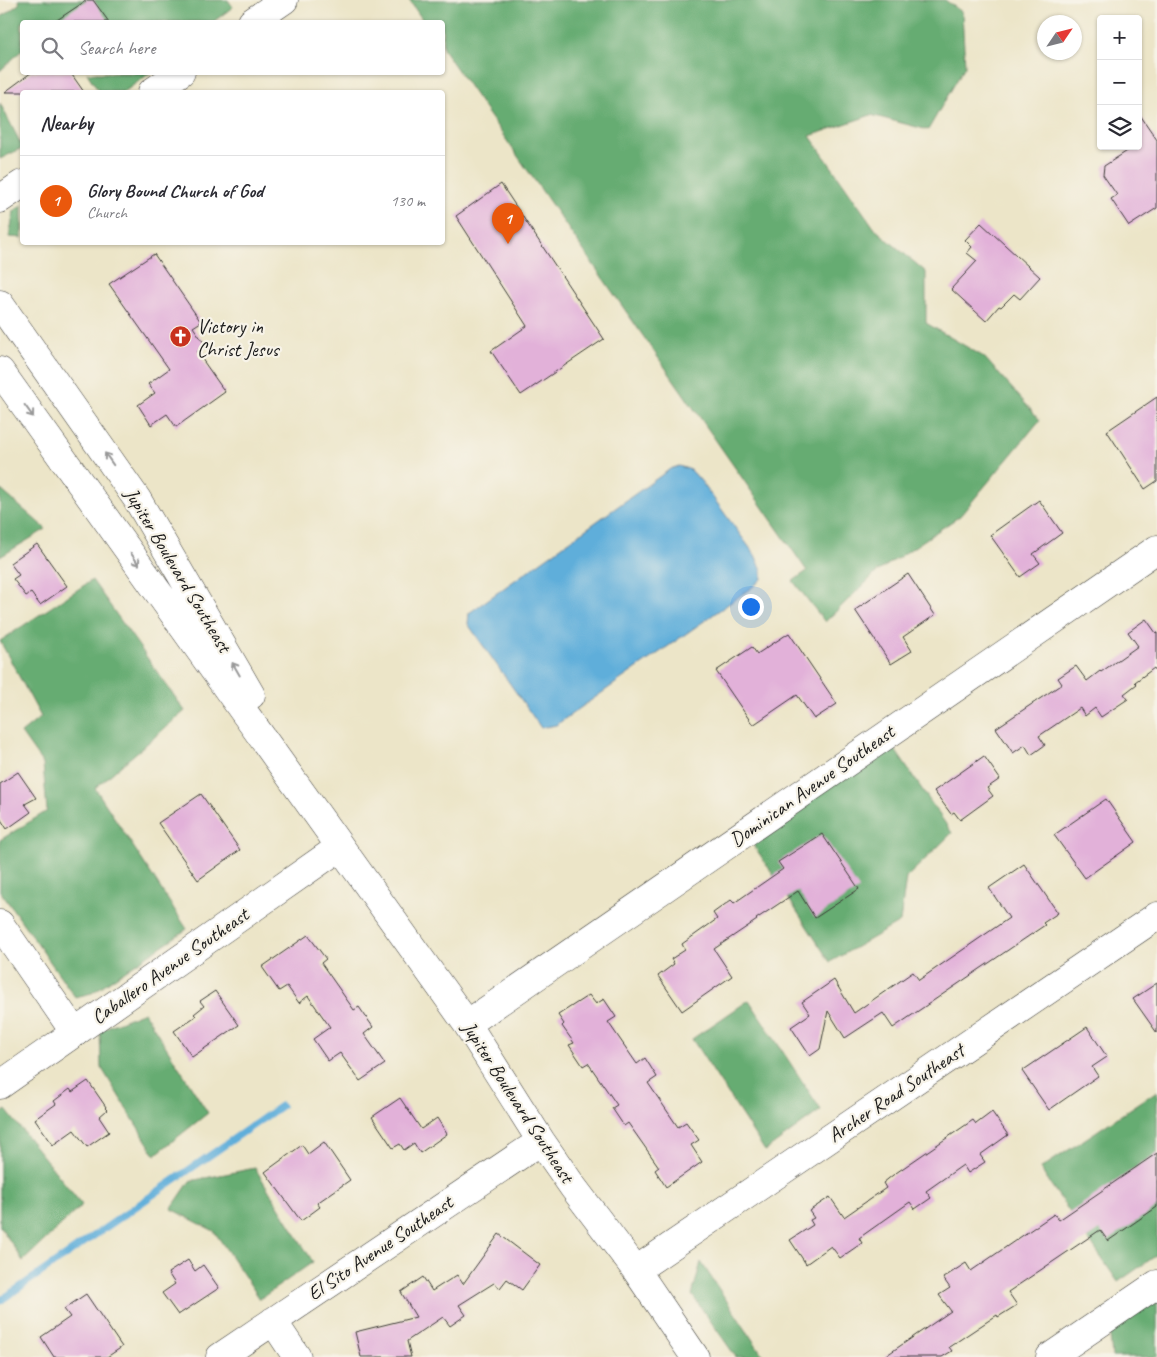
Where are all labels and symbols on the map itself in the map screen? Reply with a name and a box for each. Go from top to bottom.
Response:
north arrow [1037,15,1082,60]
pin: 1 [492,203,524,244]
place label: Victory in Christ Jesus [197,314,281,362]
church icon: Victory in Christ Jesus [169,325,193,349]
one-way arrow [23,404,34,417]
one-way arrow [104,452,114,466]
street label: Jupiter Boulevard Southeast [119,482,238,659]
one-way arrow [130,551,140,565]
your location [738,594,764,620]
one-way arrow [231,662,241,676]
street label: Dominican Avenue Southeast [725,718,901,852]
street label: Caballero Avenue Southeast [87,901,255,1030]
street label: Jupiter Boulevard Southeast [456,1016,581,1189]
street label: Archer Road Southeast [823,1036,972,1148]
street label: El Sito Avenue Southeast [303,1189,459,1306]

